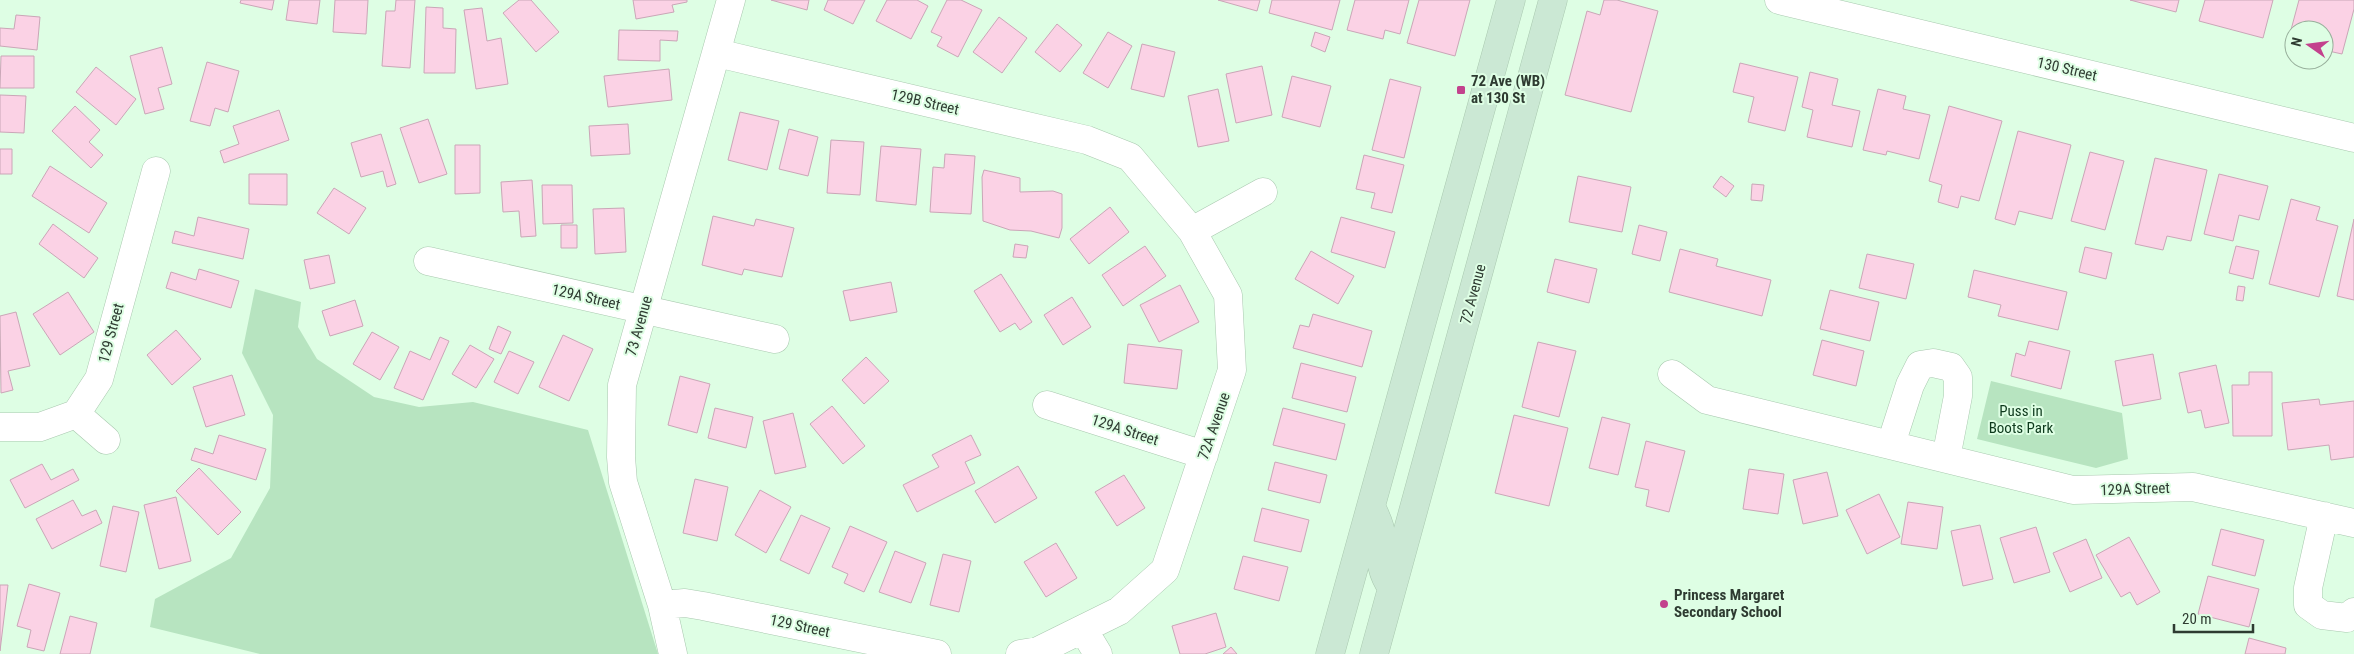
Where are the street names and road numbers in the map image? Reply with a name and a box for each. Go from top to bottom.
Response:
street label: 130 Street [2035,53,2099,85]
street label: 129B Street [889,85,961,119]
street label: 72 Avenue [1456,262,1490,326]
street label: 129A Street [550,280,622,314]
street label: 73 Avenue [622,294,656,358]
street label: 129 Street [94,301,128,365]
street label: 72A Avenue [1194,390,1234,462]
street label: 129A Street [1089,411,1161,449]
street label: 129A Street [2100,479,2170,499]
street label: 129 Street [768,611,832,641]

